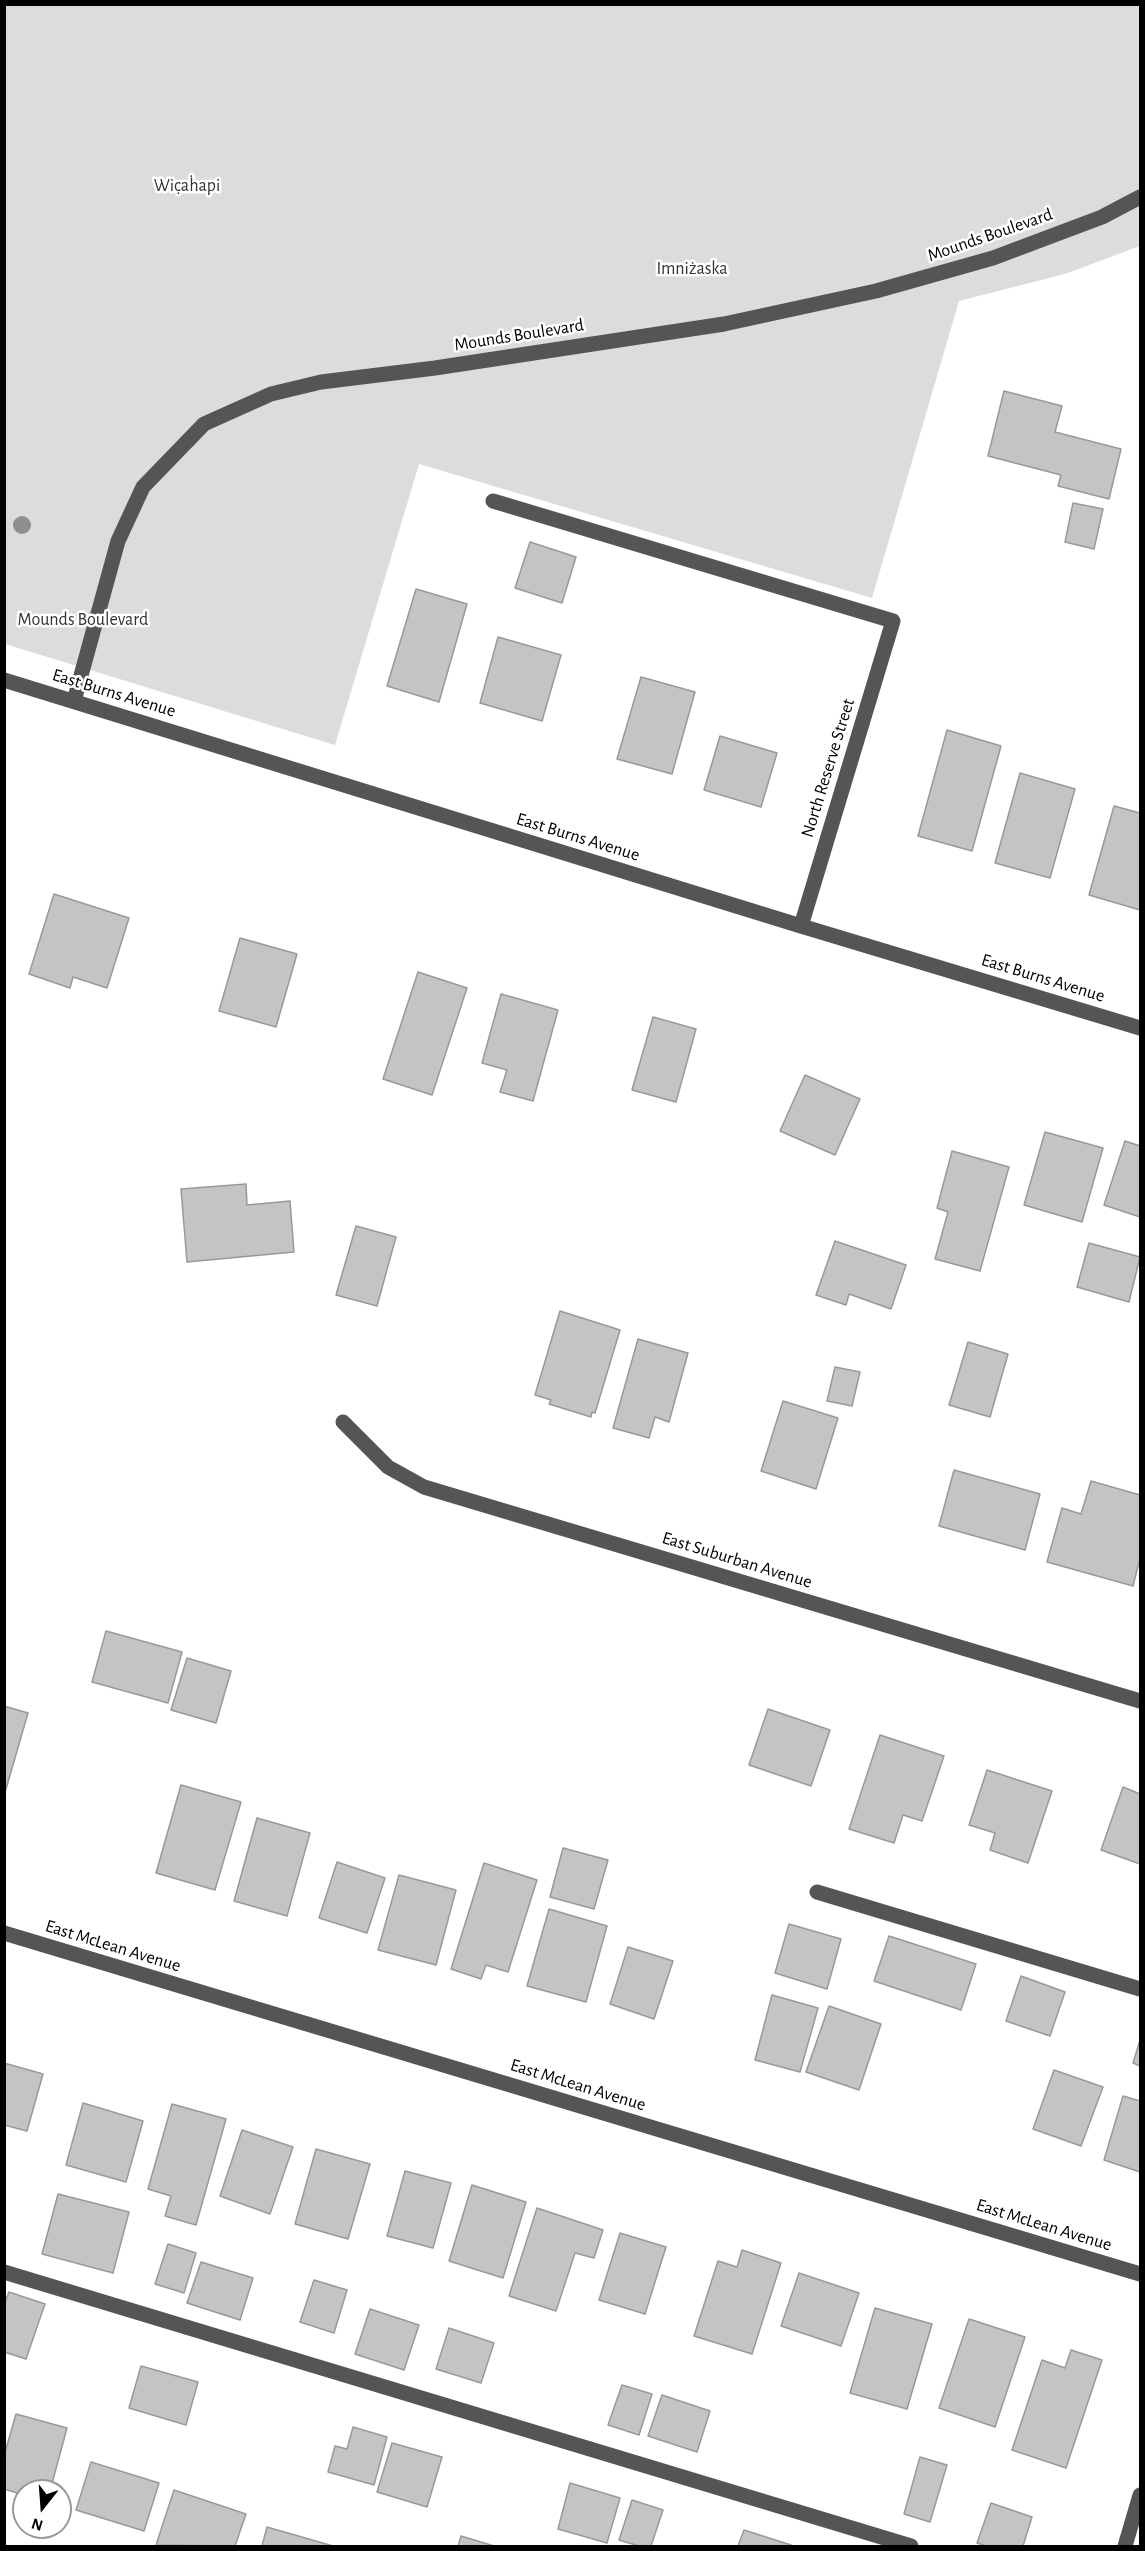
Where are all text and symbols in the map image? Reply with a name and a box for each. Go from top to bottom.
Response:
park label: Wic̣aḣapi [154,175,220,197]
street label: Mounds Boulevard [925,204,1055,266]
park label: Imniżaska [656,258,728,280]
street label: Mounds Boulevard [453,314,585,356]
park label: Mounds Boulevard [18,609,148,631]
street label: East Burns Avenue [50,664,178,722]
street label: North Reserve Street [797,696,859,840]
street label: East Burns Avenue [514,808,642,866]
street label: East Burns Avenue [979,949,1107,1007]
street label: East Suburban Avenue [659,1527,815,1593]
street label: East McLean Avenue [43,1915,183,1977]
street label: East McLean Avenue [508,2054,648,2116]
street label: East McLean Avenue [974,2194,1114,2256]
north arrow [12,2479,72,2539]
text: N [30,2515,45,2534]

